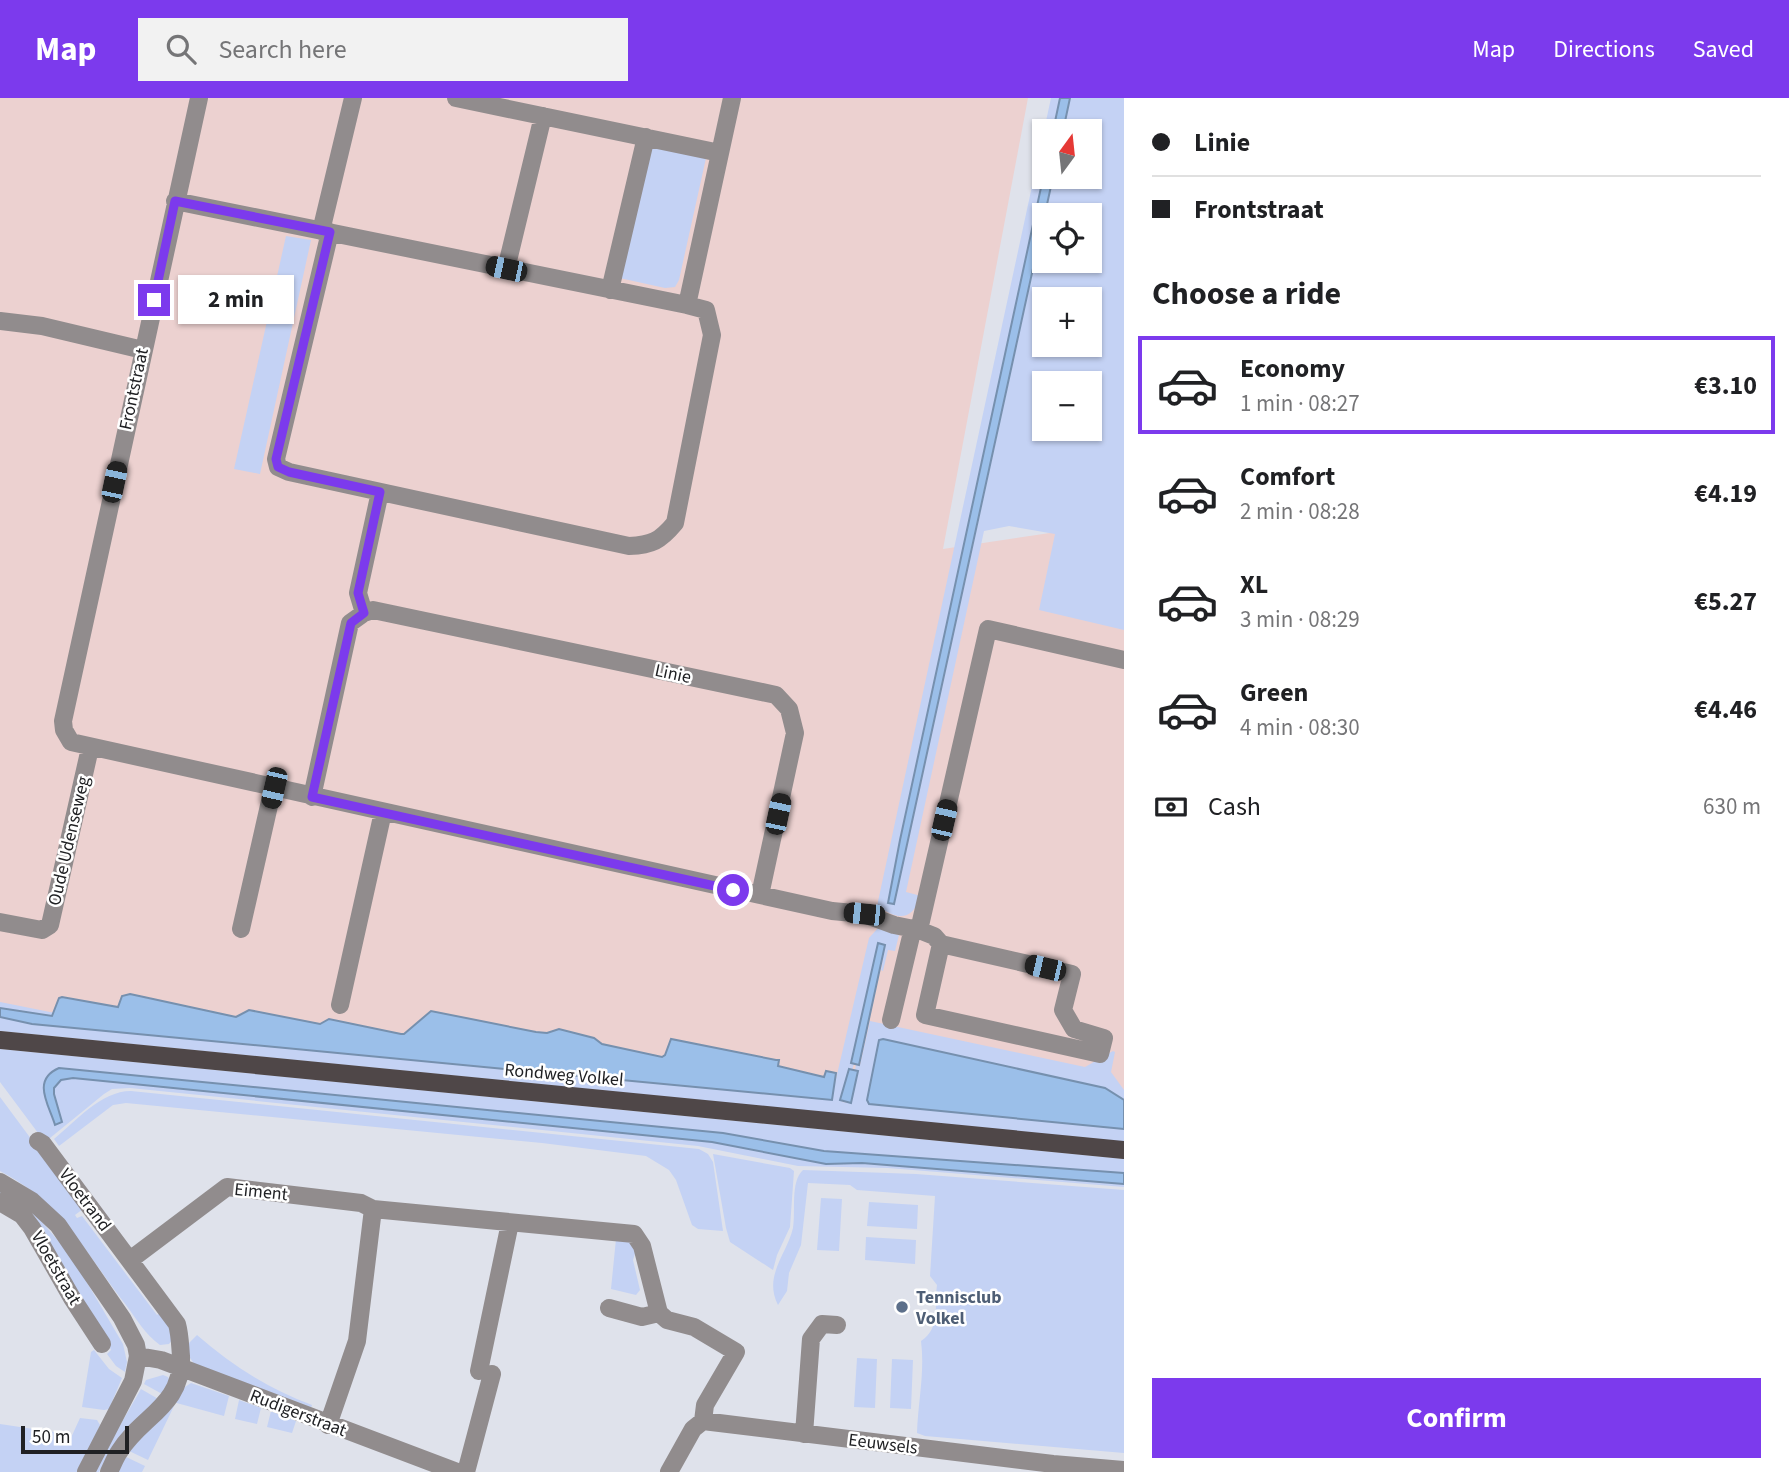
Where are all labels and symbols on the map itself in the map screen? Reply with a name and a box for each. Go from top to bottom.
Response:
north arrow [1032,119,1102,189]
car [484,254,529,284]
callout: 2 min [178,276,294,325]
route end [138,284,170,316]
street label: Frontstraat [113,346,155,432]
car [100,459,129,505]
street label: Linie [653,658,693,690]
car [260,765,289,811]
street label: Oude Udenseweg [42,774,96,908]
car [764,791,793,837]
car [930,797,959,843]
route start [717,874,749,906]
car [843,901,886,927]
car [1023,953,1068,983]
street label: Rondweg Volkel [503,1057,625,1093]
street label: Vloetrand [53,1163,117,1237]
street label: Eiment [233,1177,289,1207]
street label: Vloetstraat [25,1227,87,1309]
place label: Tennisclub Volkel [915,1285,1002,1331]
marker: Tennisclub Volkel [894,1299,910,1315]
street label: Rudigerstraat [246,1383,350,1443]
scale bar [21,1423,130,1455]
street label: Eeuwsels [847,1427,919,1461]

